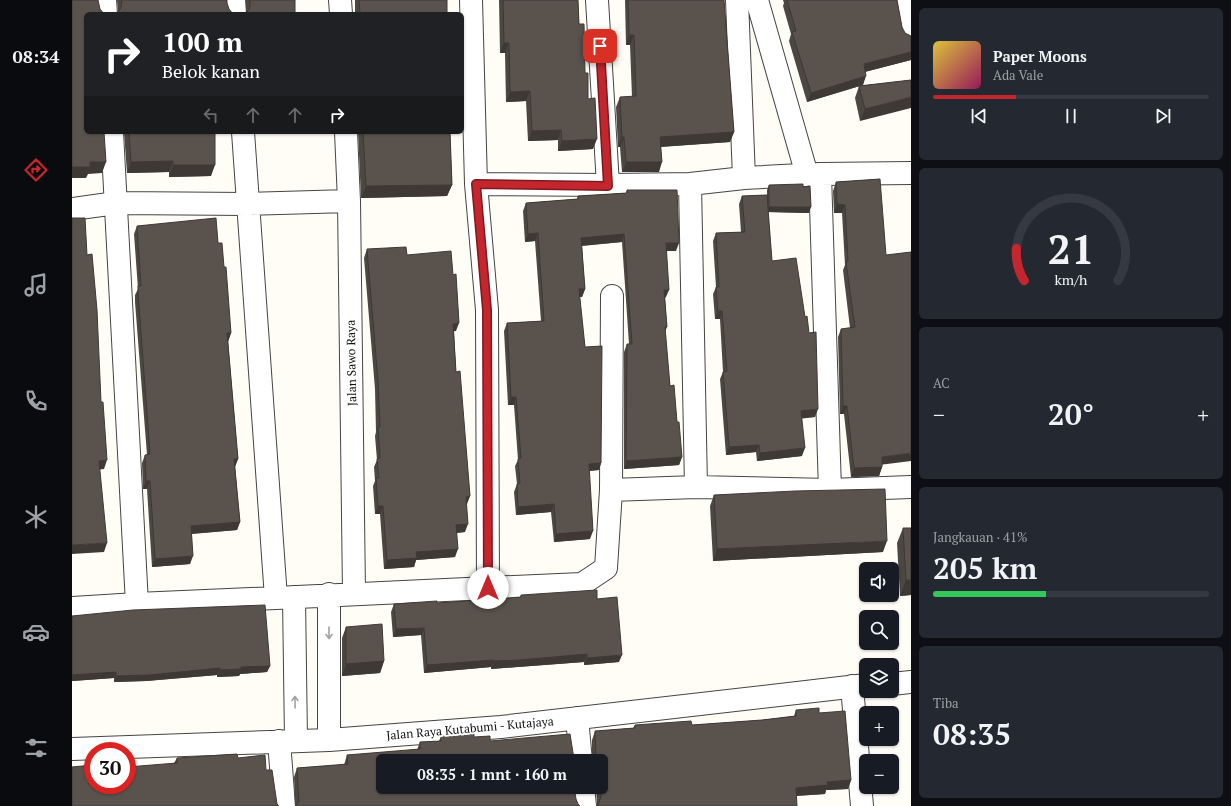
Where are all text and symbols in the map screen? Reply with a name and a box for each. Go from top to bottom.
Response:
text: 100 m [162,23,243,60]
icon: right [96,28,148,80]
pin [583,29,617,63]
icon: arrive [589,35,611,57]
text: 08:34 [13,44,59,68]
text: Paper Moons [993,46,1087,66]
text: Belok kanan [162,59,260,83]
text: Ada Vale [993,66,1043,84]
icon: left [200,104,222,126]
icon: ahead [242,104,264,126]
icon: ahead [284,104,306,126]
icon: right [326,104,348,126]
icon: previous [968,105,990,127]
icon: pause [1060,105,1082,127]
icon: next [1152,105,1174,127]
icon: directions [22,156,50,184]
text: 21 [1047,221,1095,276]
text: km/h [1055,270,1088,289]
icon: music [22,271,50,299]
street label: Jalan Sawo Raya [343,320,359,406]
text: AC [933,374,950,392]
icon: phone [22,387,50,415]
text: 20° [1048,394,1094,434]
text: − [933,400,945,429]
text: + [1197,400,1209,429]
icon: climate [22,503,50,531]
text: Jangkauan · 41% [933,528,1027,546]
text: 205 km [933,548,1037,588]
map controls [859,562,899,794]
button: sound [859,562,899,602]
position arrow [467,567,509,609]
button: search [859,610,899,650]
icon: car [22,618,50,646]
one-way arrow [325,626,333,639]
button: layers [859,658,899,698]
text: Tiba [933,694,959,712]
one-way arrow [291,696,299,709]
button: + [859,706,899,746]
street label: Jalan Raya Kutabumi - Kutajaya [386,713,554,743]
text: 08:35 [933,714,1011,754]
icon: filters [22,734,50,762]
speed limit sign: 30 [84,742,136,794]
button: − [859,754,899,794]
text: 08:35 · 1 mnt · 160 m [417,764,567,784]

